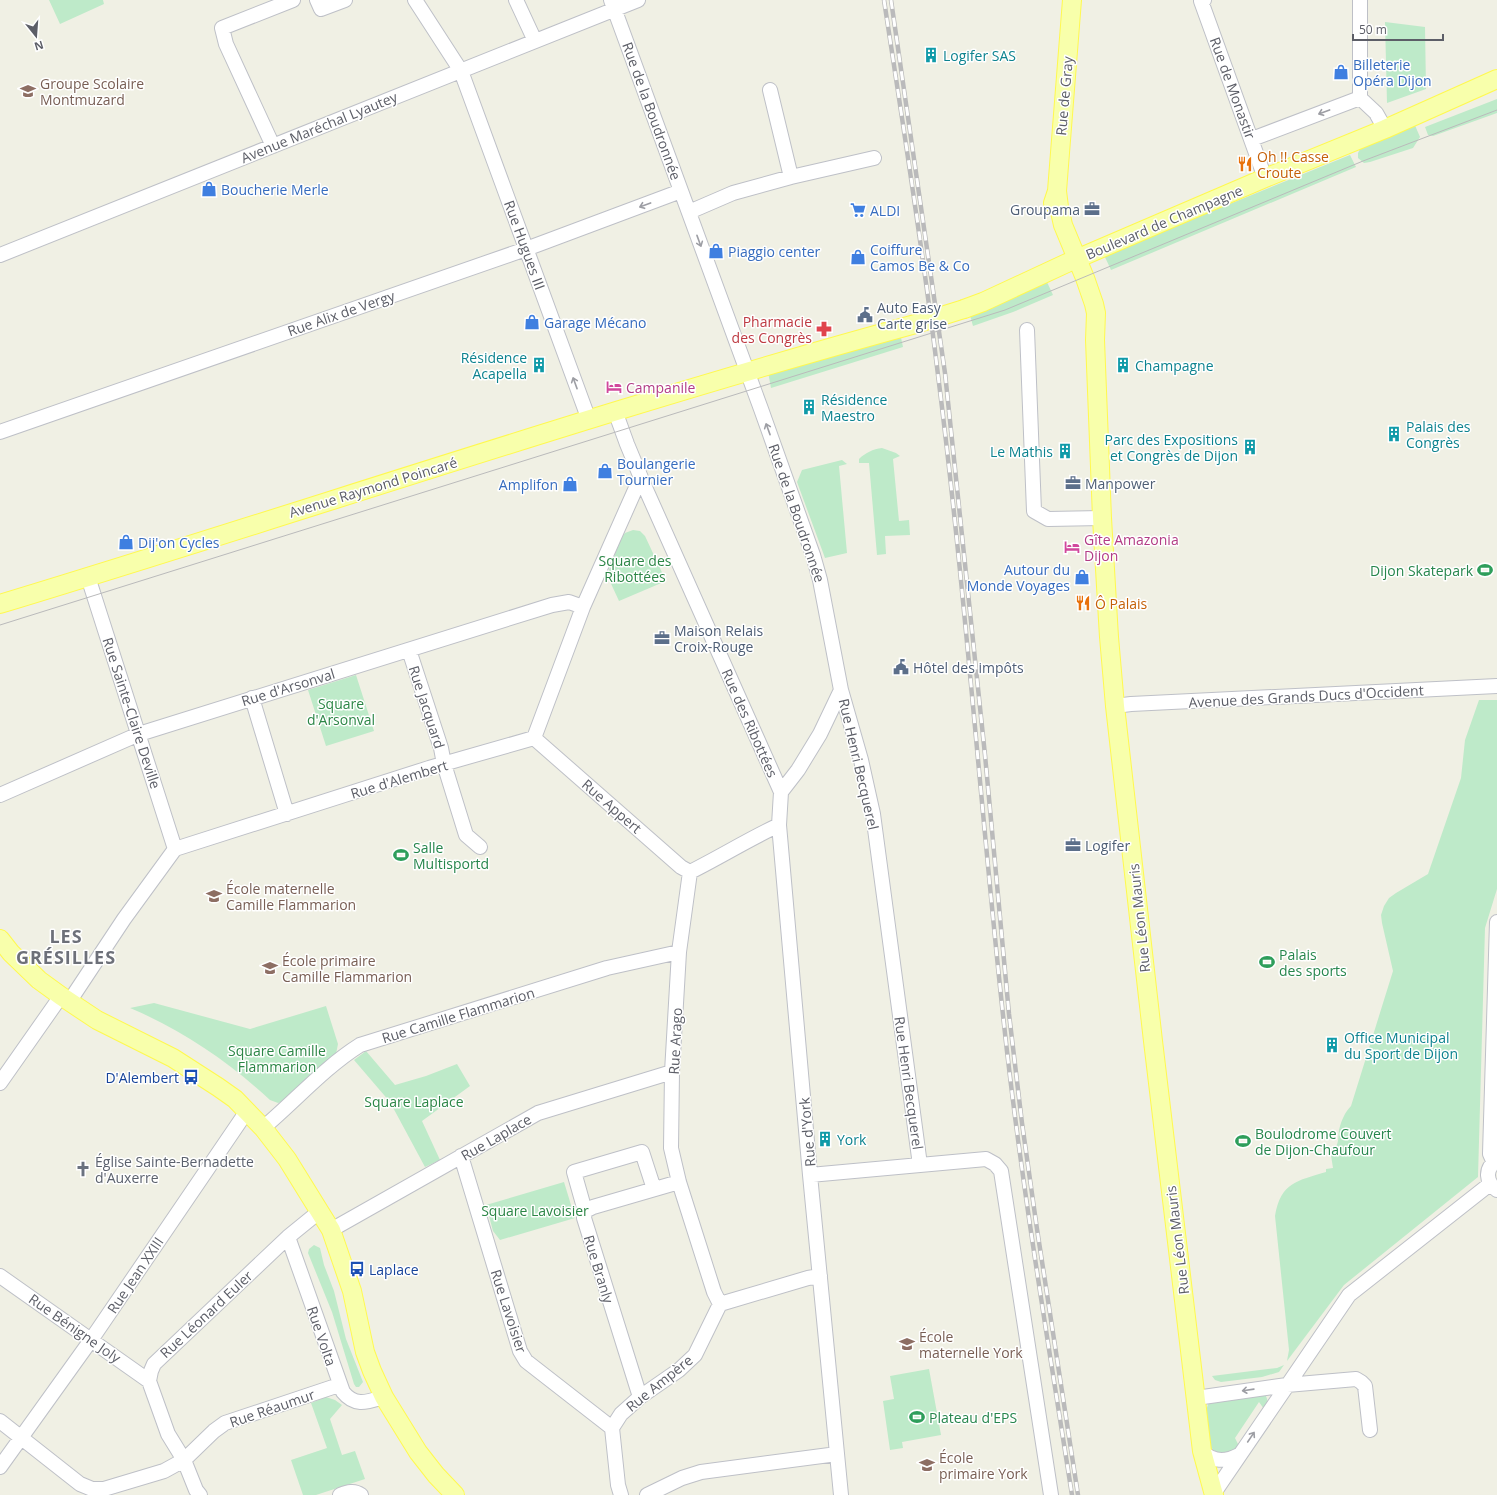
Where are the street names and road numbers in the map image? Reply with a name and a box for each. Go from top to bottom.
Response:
street label: Rue de Monastir [1206,34,1260,142]
street label: Rue de la Boudronnée [618,39,686,183]
street label: Rue de Gray [1051,55,1077,136]
street label: Avenue Maréchal Lyautey [238,87,401,167]
street label: Boulevard de Champagne [1083,180,1246,264]
street label: Rue Hugues III [500,198,550,292]
street label: Rue Alix de Vergy [285,285,398,340]
street label: Rue de la Boudronnée [764,441,830,585]
street label: Avenue Raymond Poincaré [287,452,460,522]
street label: Rue Sainte-Claire Deville [99,635,165,791]
street label: Rue Jacquard [405,663,449,751]
street label: Rue d'Arsonval [239,664,337,710]
street label: Rue des Ribottées [718,666,783,781]
street label: Avenue des Grands Ducs d'Occident [1188,680,1424,712]
street label: Rue Henri Becquerel [835,697,883,831]
street label: Rue d'Alembert [348,755,450,803]
street label: Rue Appert [578,775,646,837]
street label: Rue Léon Mauris [1124,862,1154,973]
street label: Rue Camille Flammarion [379,983,537,1047]
street label: Rue Arago [664,1007,686,1075]
street label: Rue Henri Becquerel [890,1015,928,1151]
street label: Rue d'York [794,1096,820,1168]
street label: Rue Laplace [457,1109,535,1165]
street label: Rue Léon Mauris [1161,1184,1193,1295]
street label: Rue Jean XXIII [102,1233,168,1317]
street label: Rue Branly [580,1233,619,1306]
street label: Rue Léonard Euler [156,1266,257,1362]
street label: Rue Lavoisier [487,1267,531,1355]
street label: Rue Bénigne Joly [25,1289,126,1367]
street label: Rue Volta [303,1304,341,1368]
street label: Rue Ampère [622,1350,696,1416]
street label: Rue Réaumur [227,1384,317,1431]

